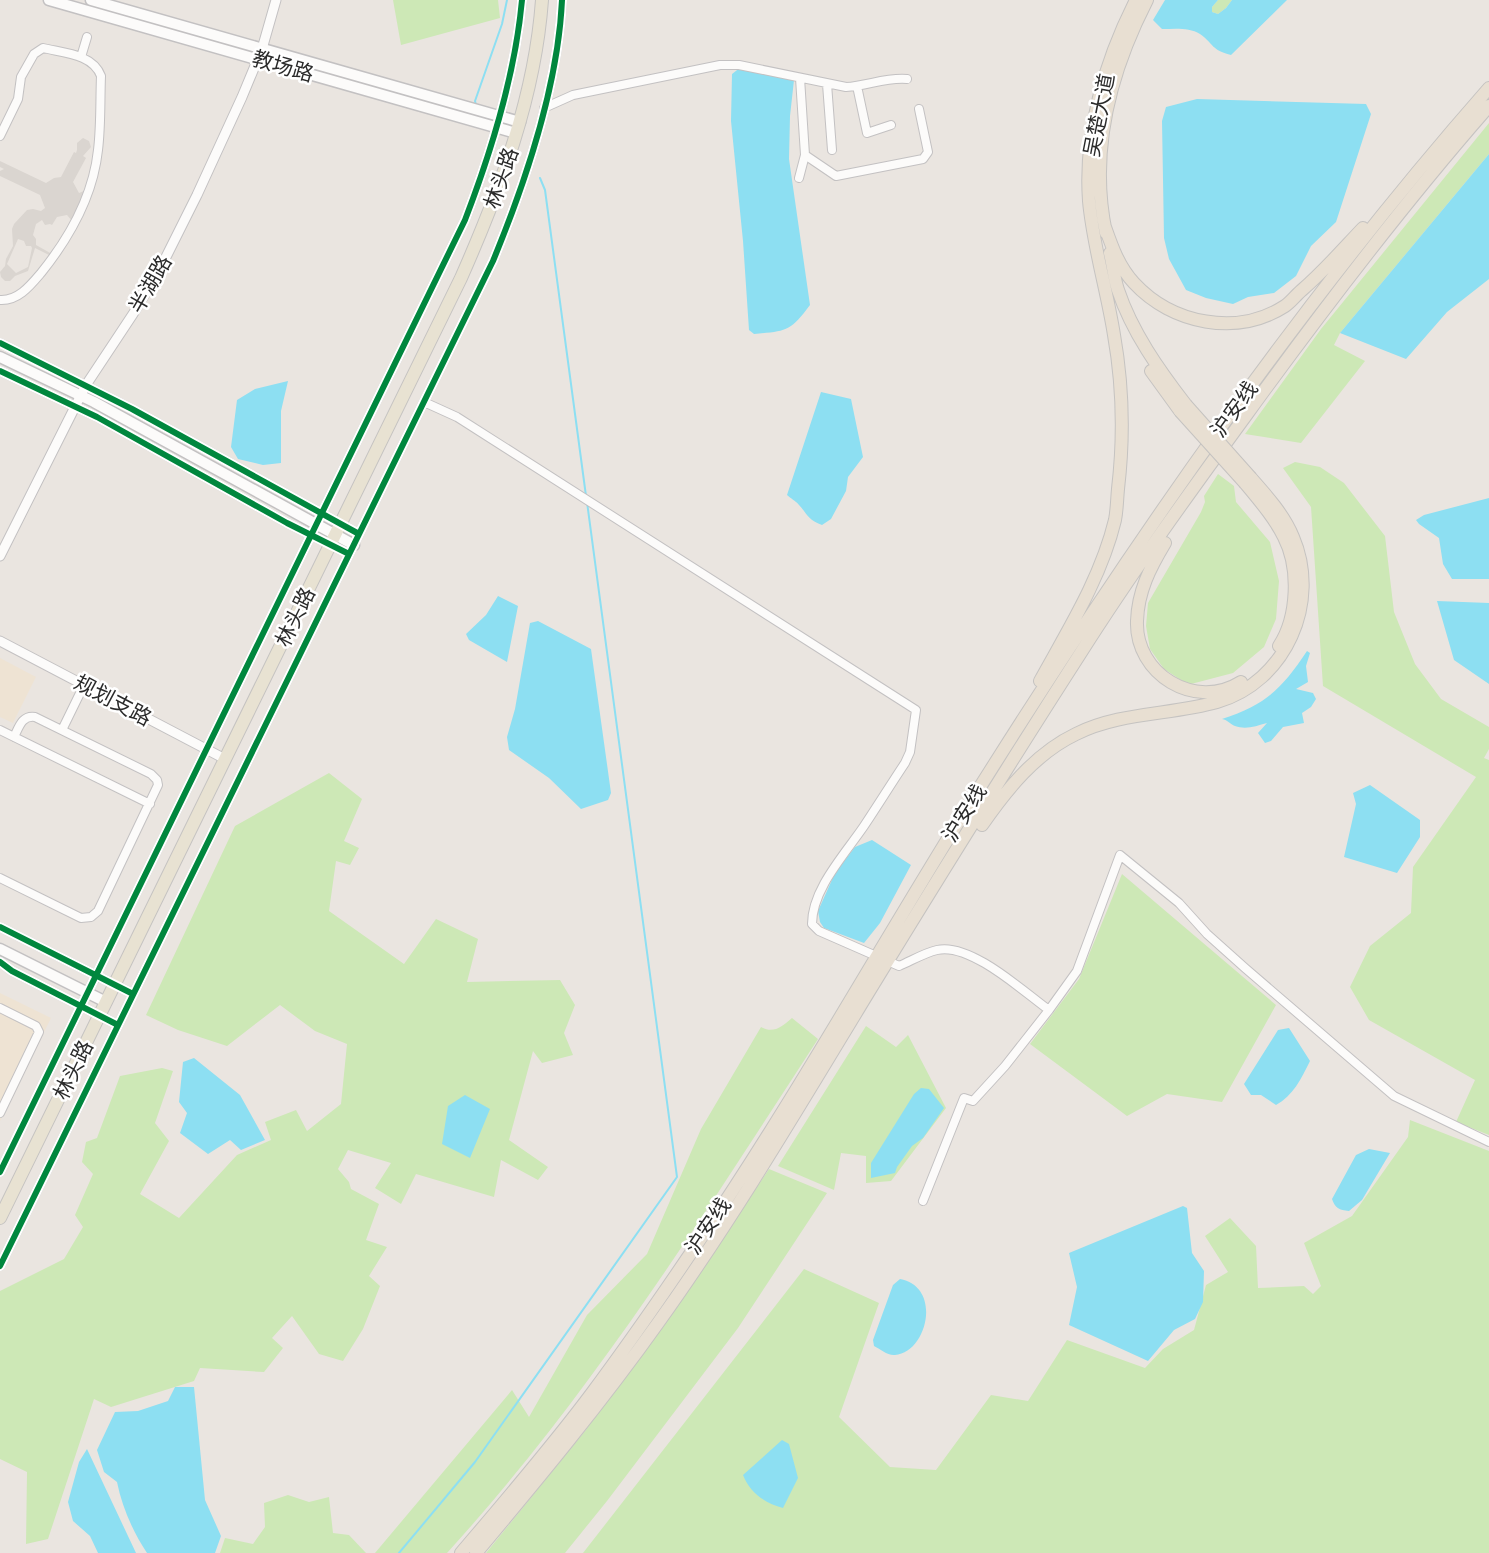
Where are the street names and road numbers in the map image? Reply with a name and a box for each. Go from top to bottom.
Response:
street label: 教场路 [250,46,316,86]
street label: 吴楚大道 [1080,72,1118,158]
street label: 林头路 [480,144,522,212]
street label: 半湖路 [124,251,176,317]
street label: 沪安线 [1206,377,1262,441]
street label: 林头路 [271,584,319,650]
street label: 规划支路 [71,670,155,730]
street label: 沪安线 [938,780,990,846]
street label: 林头路 [49,1037,97,1103]
street label: 沪安线 [681,1193,735,1259]

